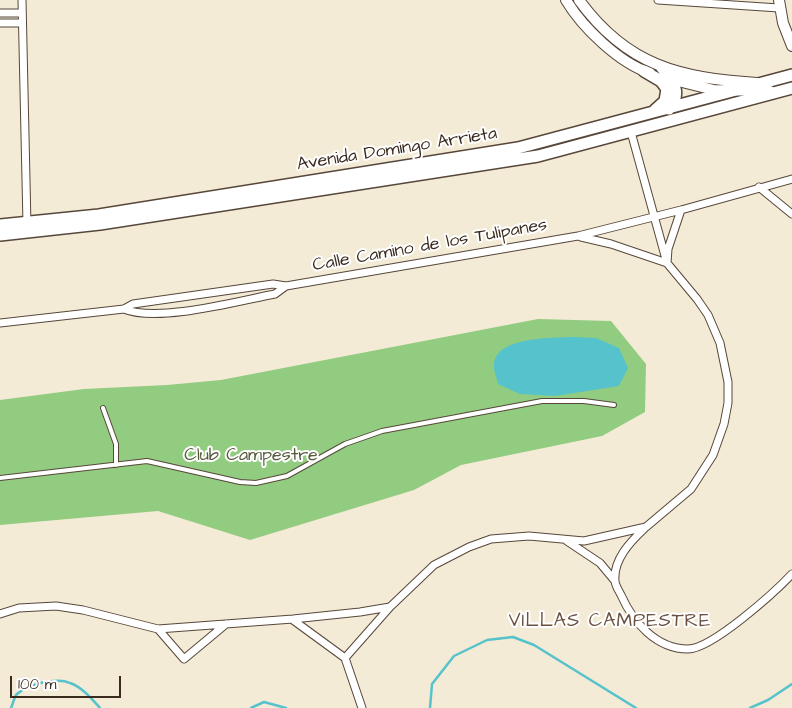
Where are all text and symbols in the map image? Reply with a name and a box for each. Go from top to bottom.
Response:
street label: Avenida Domingo Arrieta [295,124,499,176]
street label: Calle Camino de los Tulipanes [311,215,549,277]
park label: Club Campestre [184,445,318,467]
district label: VILLAS CAMPESTRE [507,611,713,633]
scale bar [12,666,124,698]
text: 100 m [18,674,57,695]

